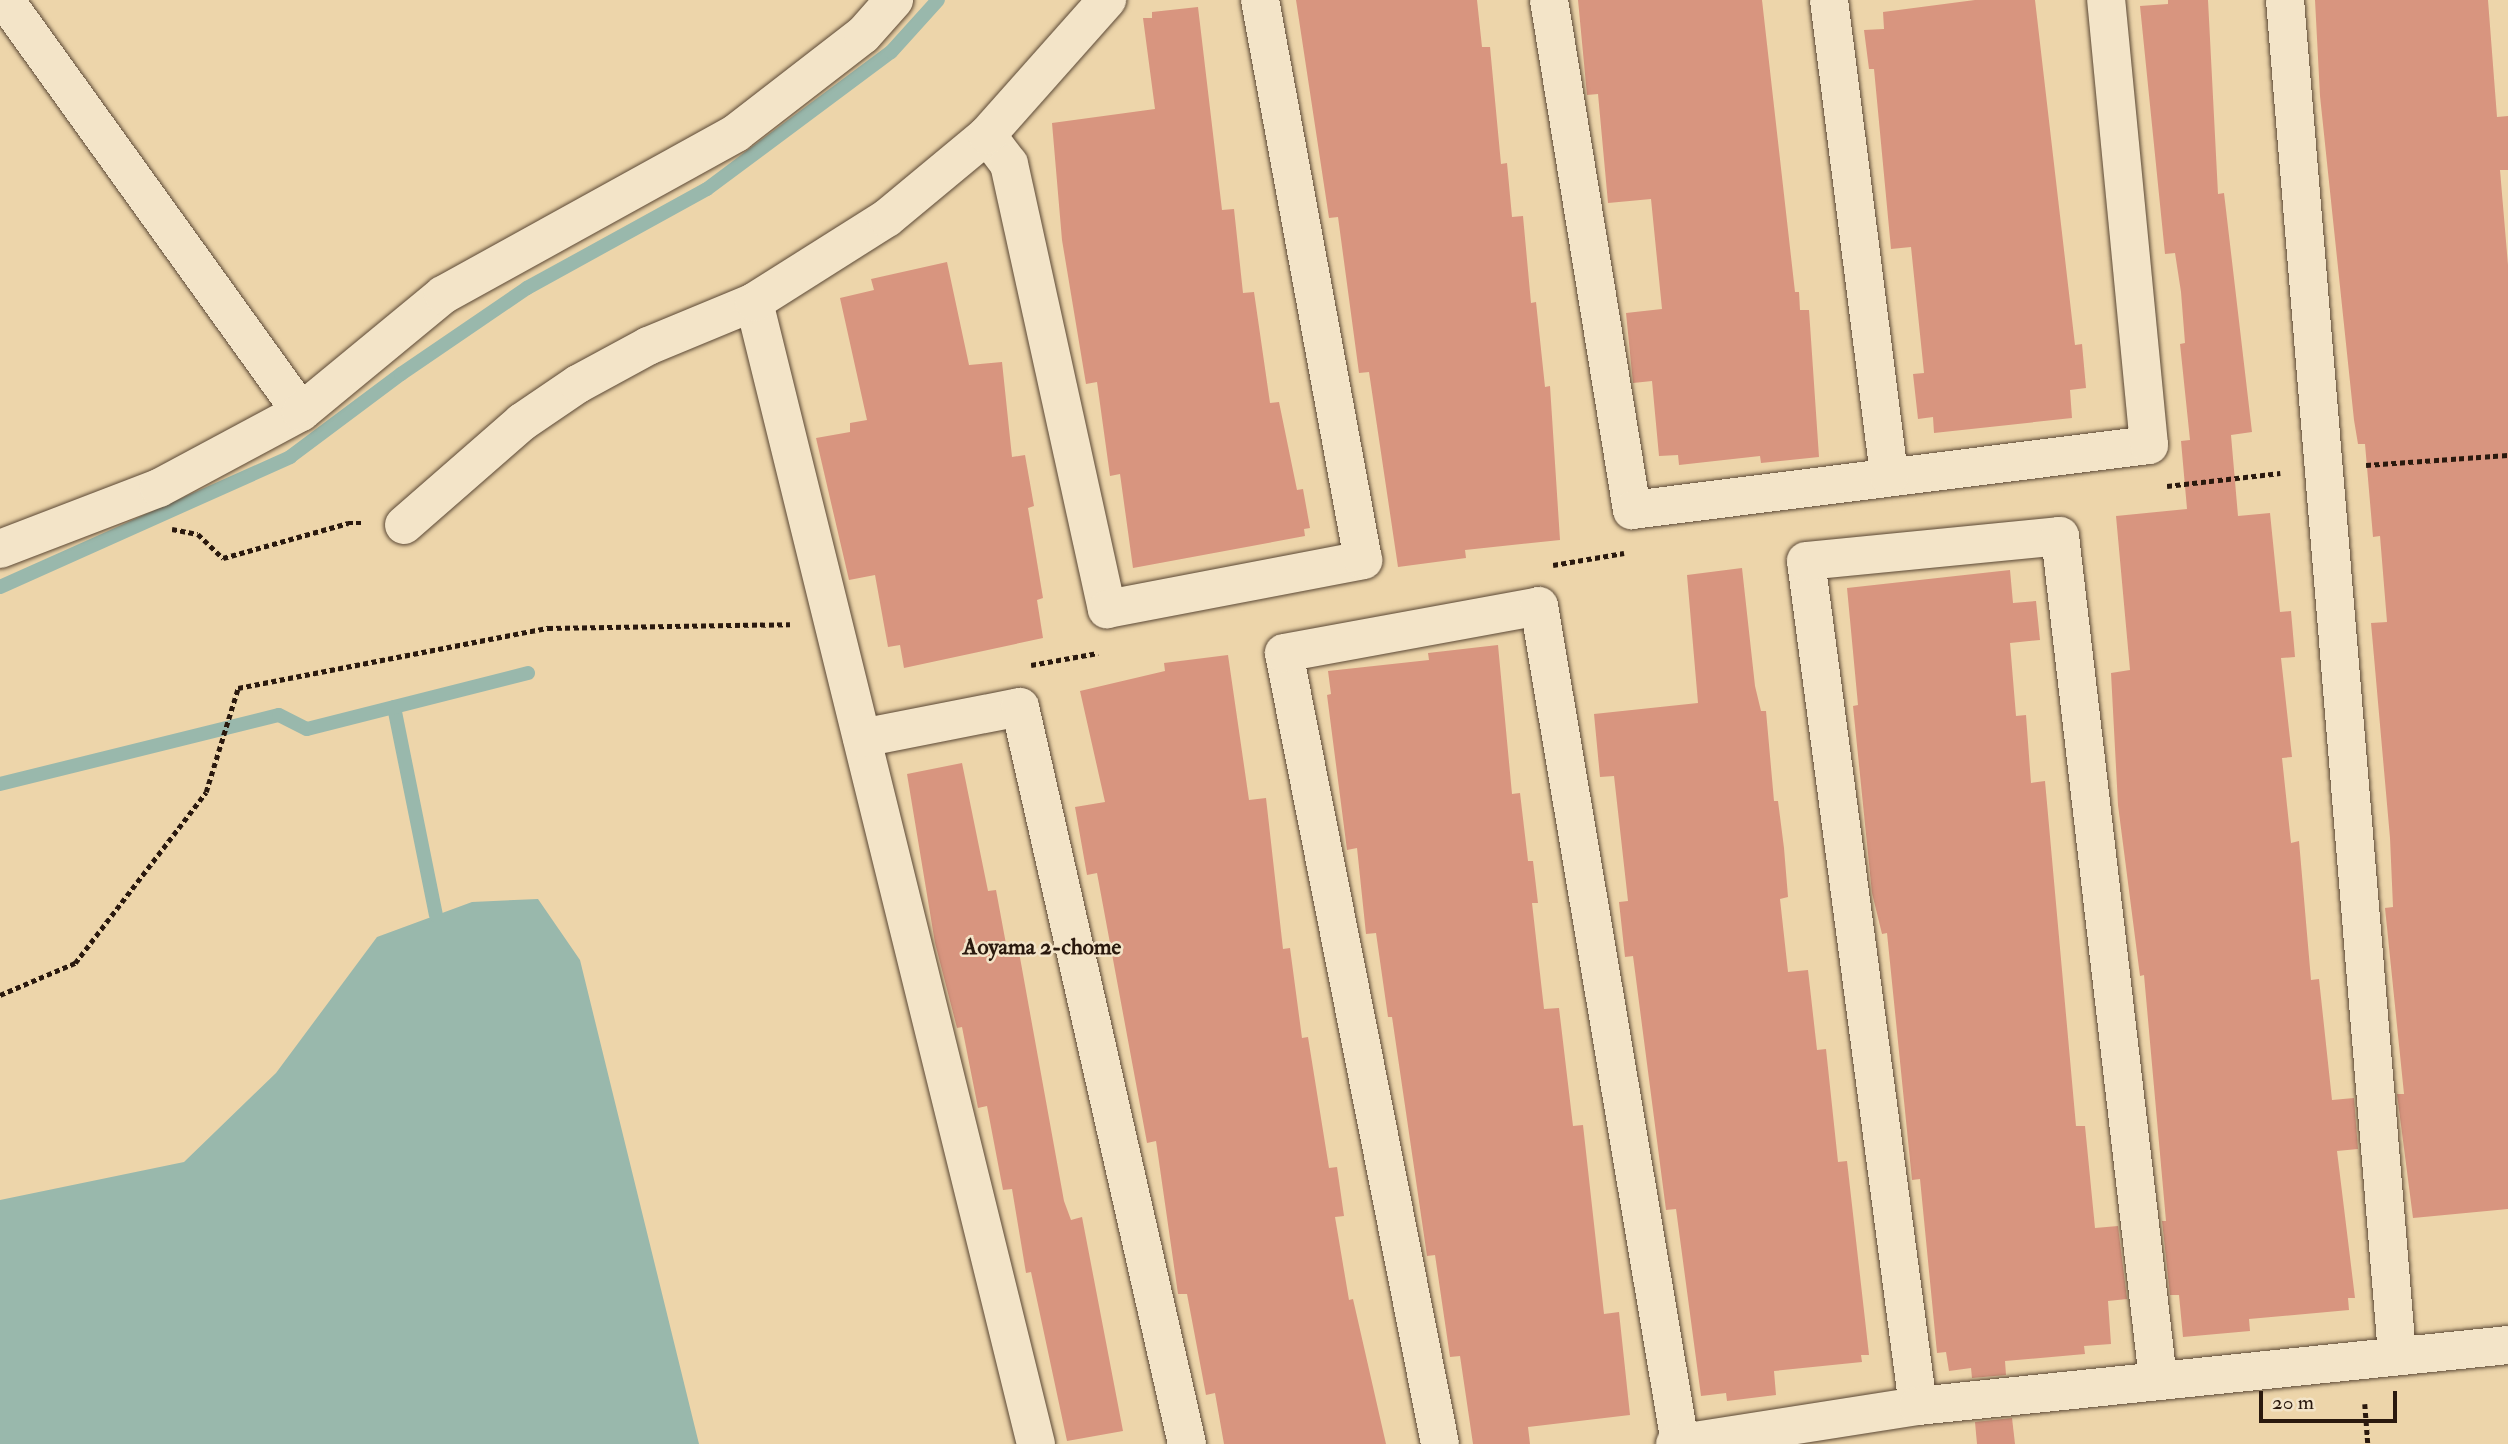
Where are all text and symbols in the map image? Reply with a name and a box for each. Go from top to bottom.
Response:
district label: Aoyama 2-chome [963,933,1121,961]
scale bar [2263,1378,2401,1422]
text: 20 m [2272,1389,2314,1416]

